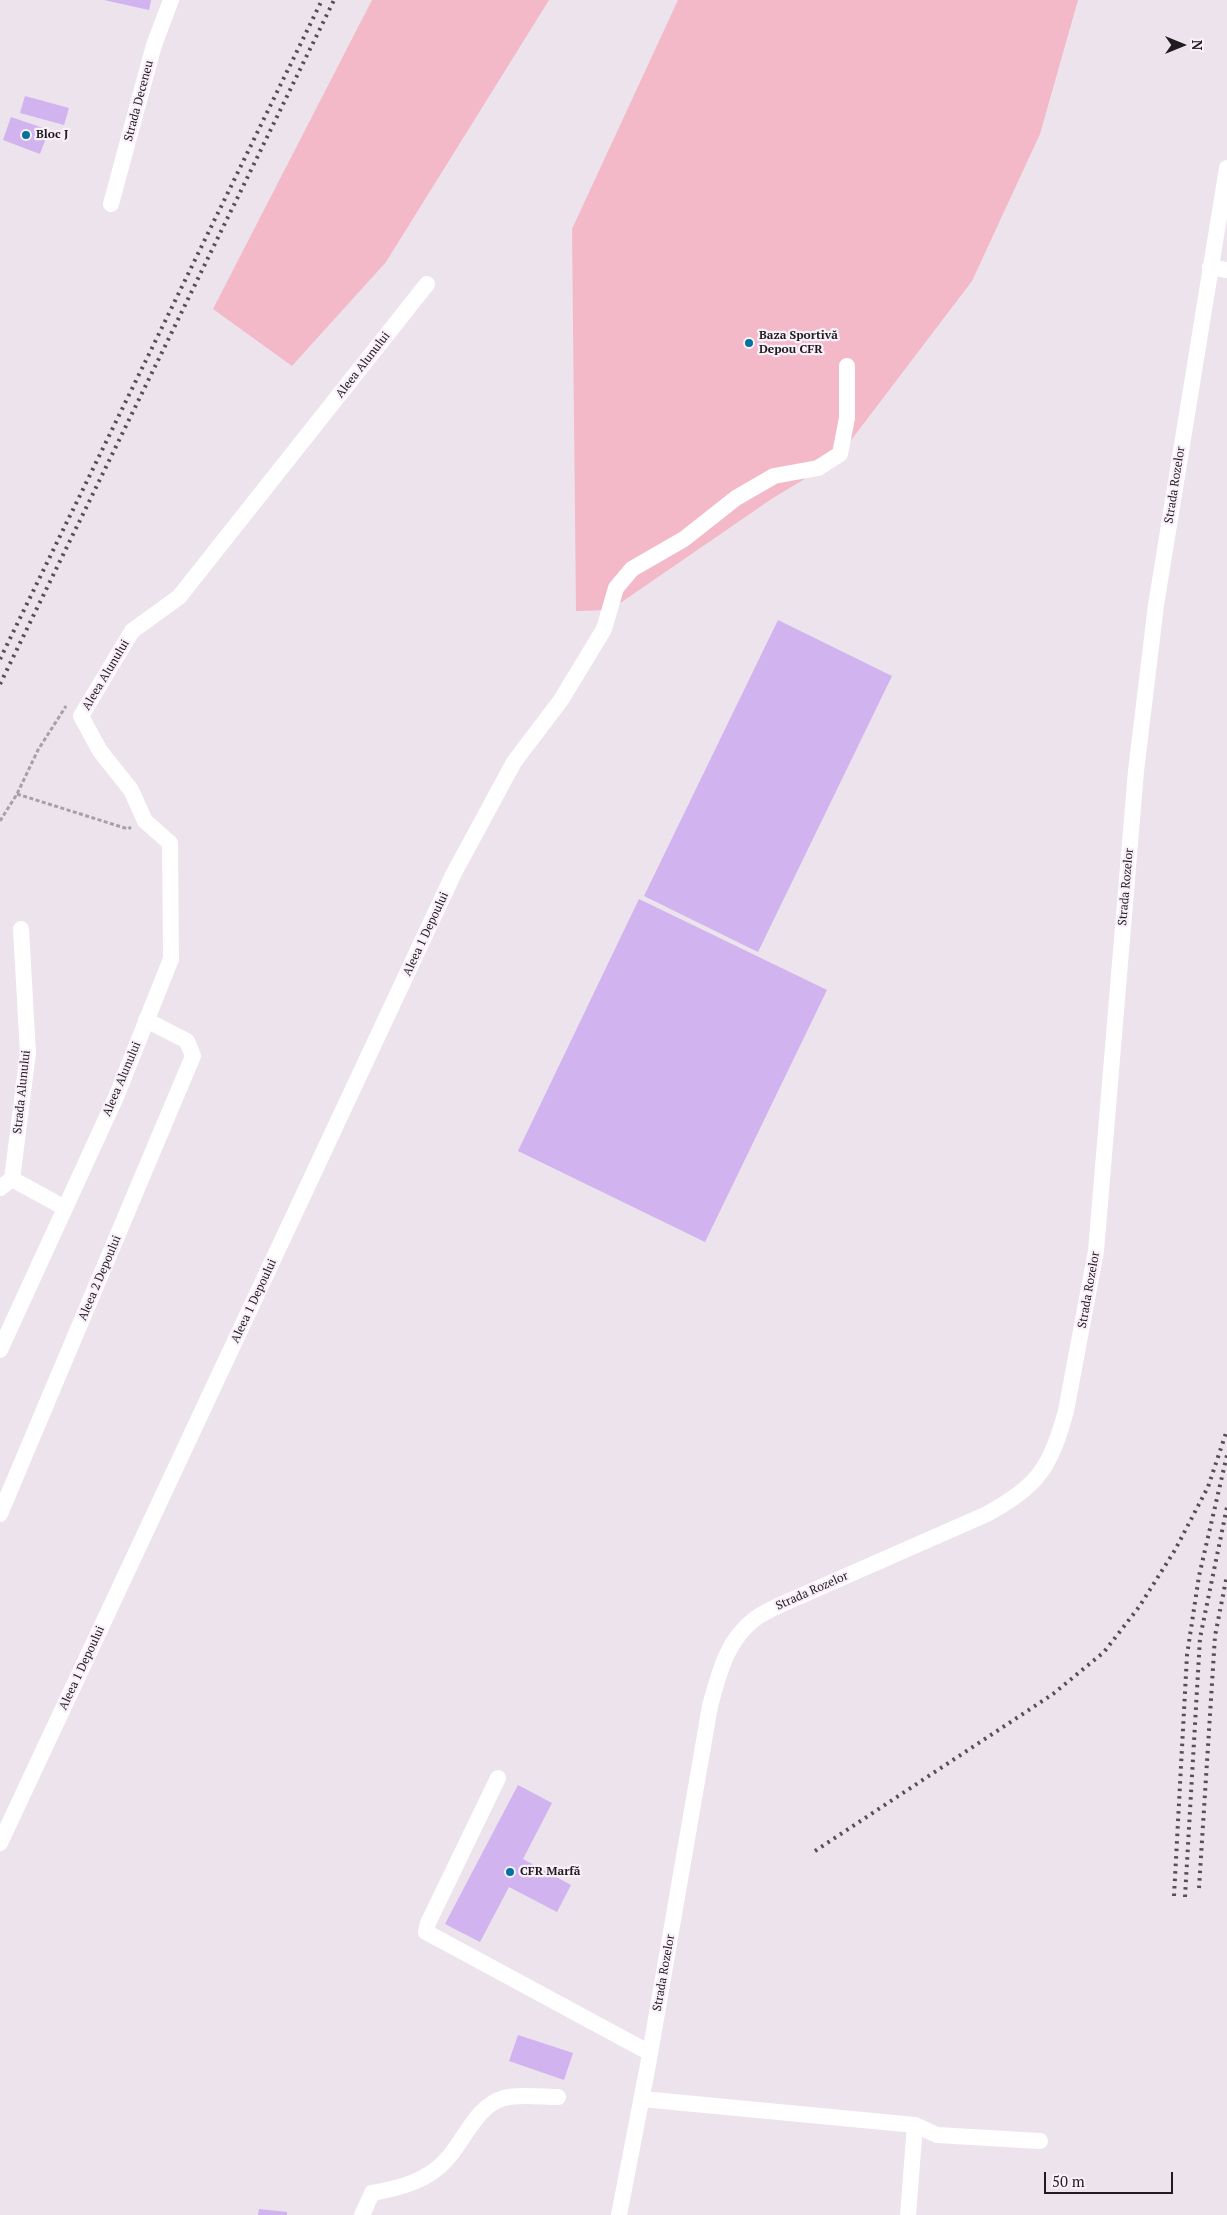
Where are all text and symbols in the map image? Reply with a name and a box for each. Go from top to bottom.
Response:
north arrow [1157,20,1207,70]
text: N [1188,40,1207,50]
street label: Strada Deceneu [121,59,157,143]
place label: Bloc J [36,128,68,142]
marker: Bloc J [20,129,32,141]
street label: Aleea Alunului [333,329,393,401]
place label: Baza Sportivă Depou CFR [759,329,838,357]
marker: Baza Sportivă Depou CFR [743,337,755,349]
street label: Strada Rozelor [1162,446,1188,524]
street label: Aleea Alunului [79,637,133,713]
street label: Strada Rozelor [1115,848,1137,926]
street label: Aleea 1 Depoului [400,890,452,978]
street label: Aleea Alunului [100,1040,144,1118]
street label: Strada Alunului [10,1049,34,1135]
street label: Aleea 2 Depoului [76,1233,124,1323]
street label: Strada Rozelor [1075,1250,1103,1330]
street label: Aleea 1 Depoului [228,1257,280,1345]
street label: Strada Rozelor [774,1569,850,1613]
street label: Aleea 1 Depoului [56,1624,108,1712]
place label: CFR Marfă [520,1865,580,1879]
marker: CFR Marfă [504,1866,516,1878]
street label: Strada Rozelor [650,1933,678,2013]
scale bar [1047,2162,1176,2194]
text: 50 m [1052,2171,1085,2191]

